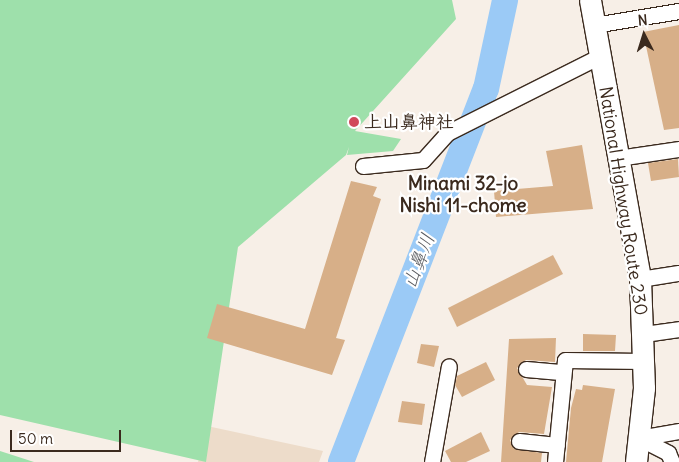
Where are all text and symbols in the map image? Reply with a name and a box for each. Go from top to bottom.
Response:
north arrow [619,10,669,60]
text: N [637,11,648,29]
street label: National Highway Route 230 [594,85,652,317]
place label: 上山鼻神社 [364,111,454,133]
marker: 上山鼻神社 [348,116,360,128]
district label: Minami 32-jo Nishi 11-chome [399,173,527,217]
water label: 山鼻川 [398,230,440,292]
scale bar [12,420,124,452]
text: 50 m [18,429,53,448]

